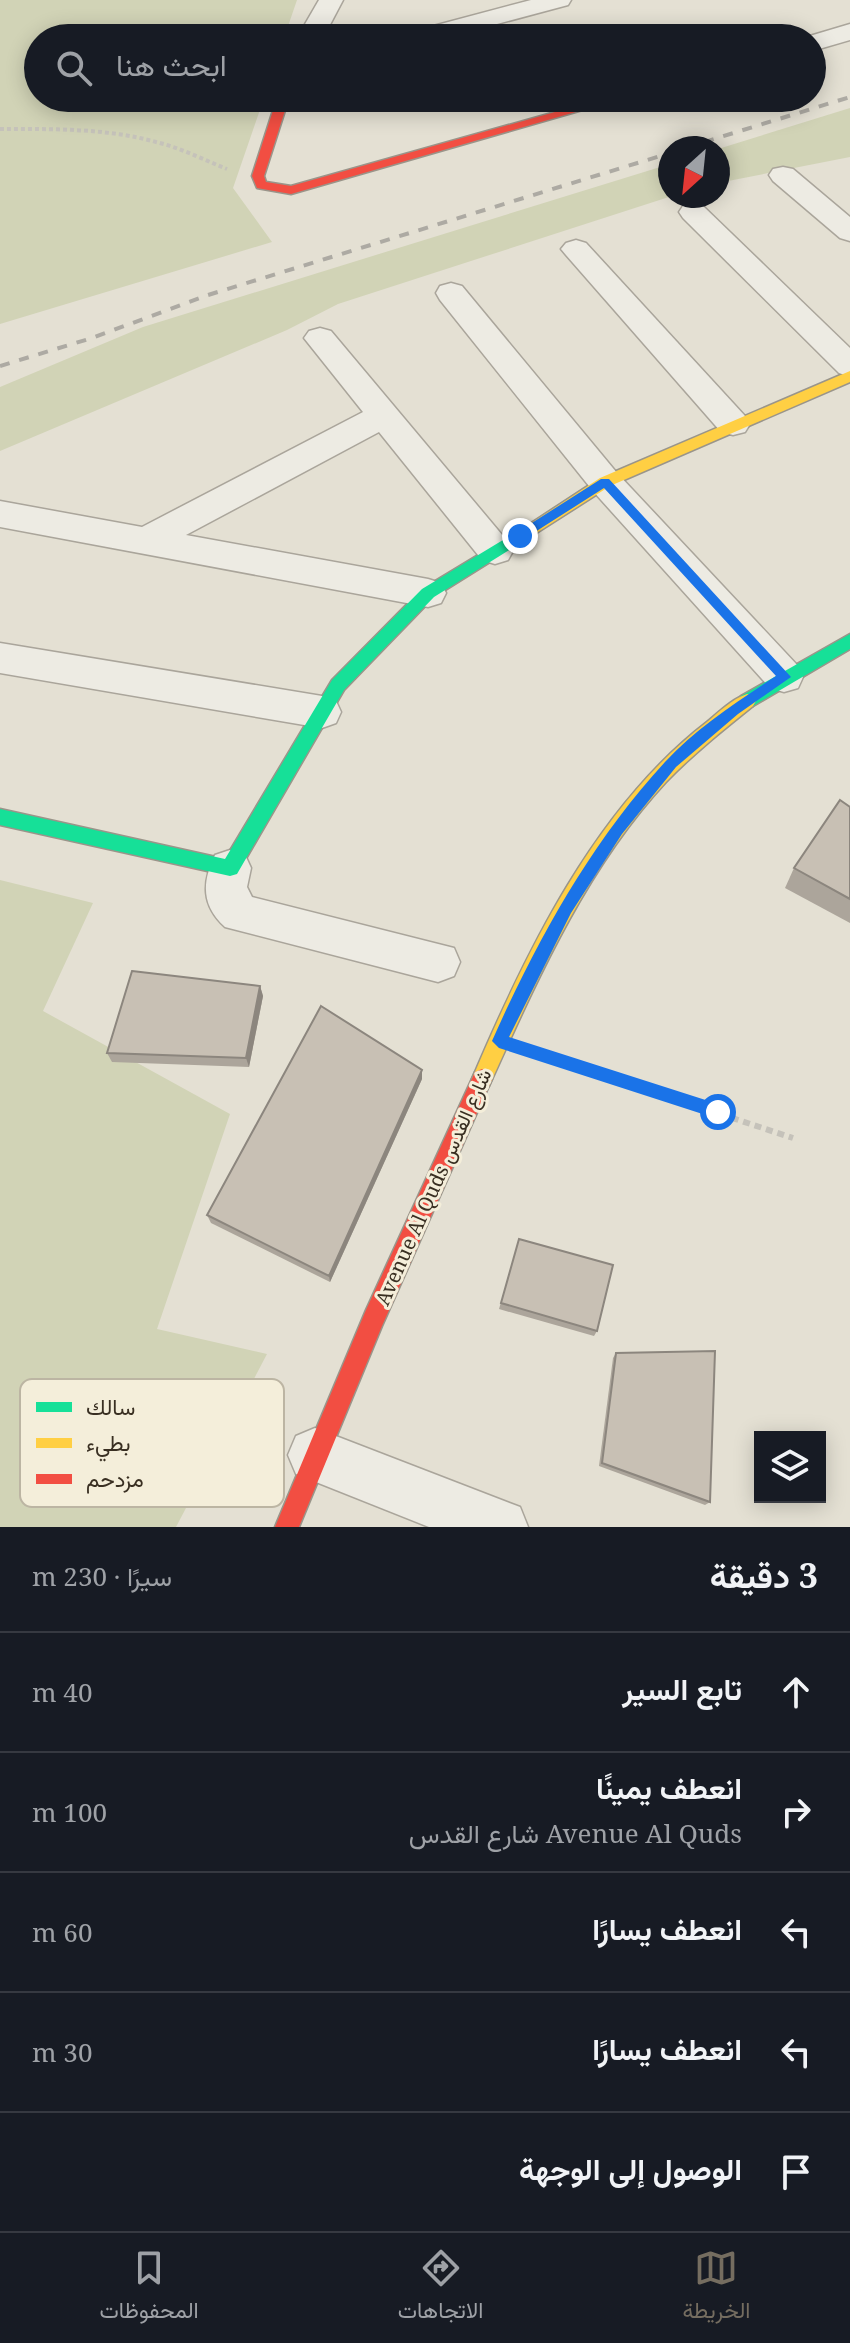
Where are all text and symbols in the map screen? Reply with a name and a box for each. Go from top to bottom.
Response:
search box [24,24,826,112]
text: ابحث هنا [116,44,227,85]
icon: search [52,46,96,90]
north arrow [658,136,730,208]
route end [502,518,538,554]
street label: Avenue Al Quds شارع القدس [369,1064,498,1310]
route start [700,1094,736,1130]
legend [20,1379,284,1507]
text: سالك [86,1391,135,1421]
text: بطيء [86,1427,131,1462]
map controls [754,1431,826,1503]
button: layers [754,1431,826,1503]
text: مزدحم [86,1463,144,1494]
text: 3 دقيقة [710,1552,818,1598]
text: سيرًا · 230 m [32,1558,172,1594]
text: تابع السير [622,1668,742,1709]
icon: ahead [774,1670,818,1714]
text: 40 m [32,1674,92,1710]
text: انعطف يمينًا [596,1767,742,1808]
icon: right [774,1790,818,1834]
text: 100 m [32,1794,107,1830]
text: Avenue Al Quds شارع القدس [409,1815,742,1851]
text: انعطف يسارًا [592,1908,742,1949]
icon: left [774,1910,818,1954]
text: 60 m [32,1914,92,1950]
text: انعطف يسارًا [592,2028,742,2069]
icon: left [774,2030,818,2074]
text: 30 m [32,2034,92,2070]
text: الوصول إلى الوجهة [519,2148,742,2189]
icon: arrive [774,2150,818,2194]
tab: المحفوظات [100,2246,199,2330]
tab: الاتجاهات [398,2246,483,2330]
tab: الخريطة [682,2246,750,2330]

